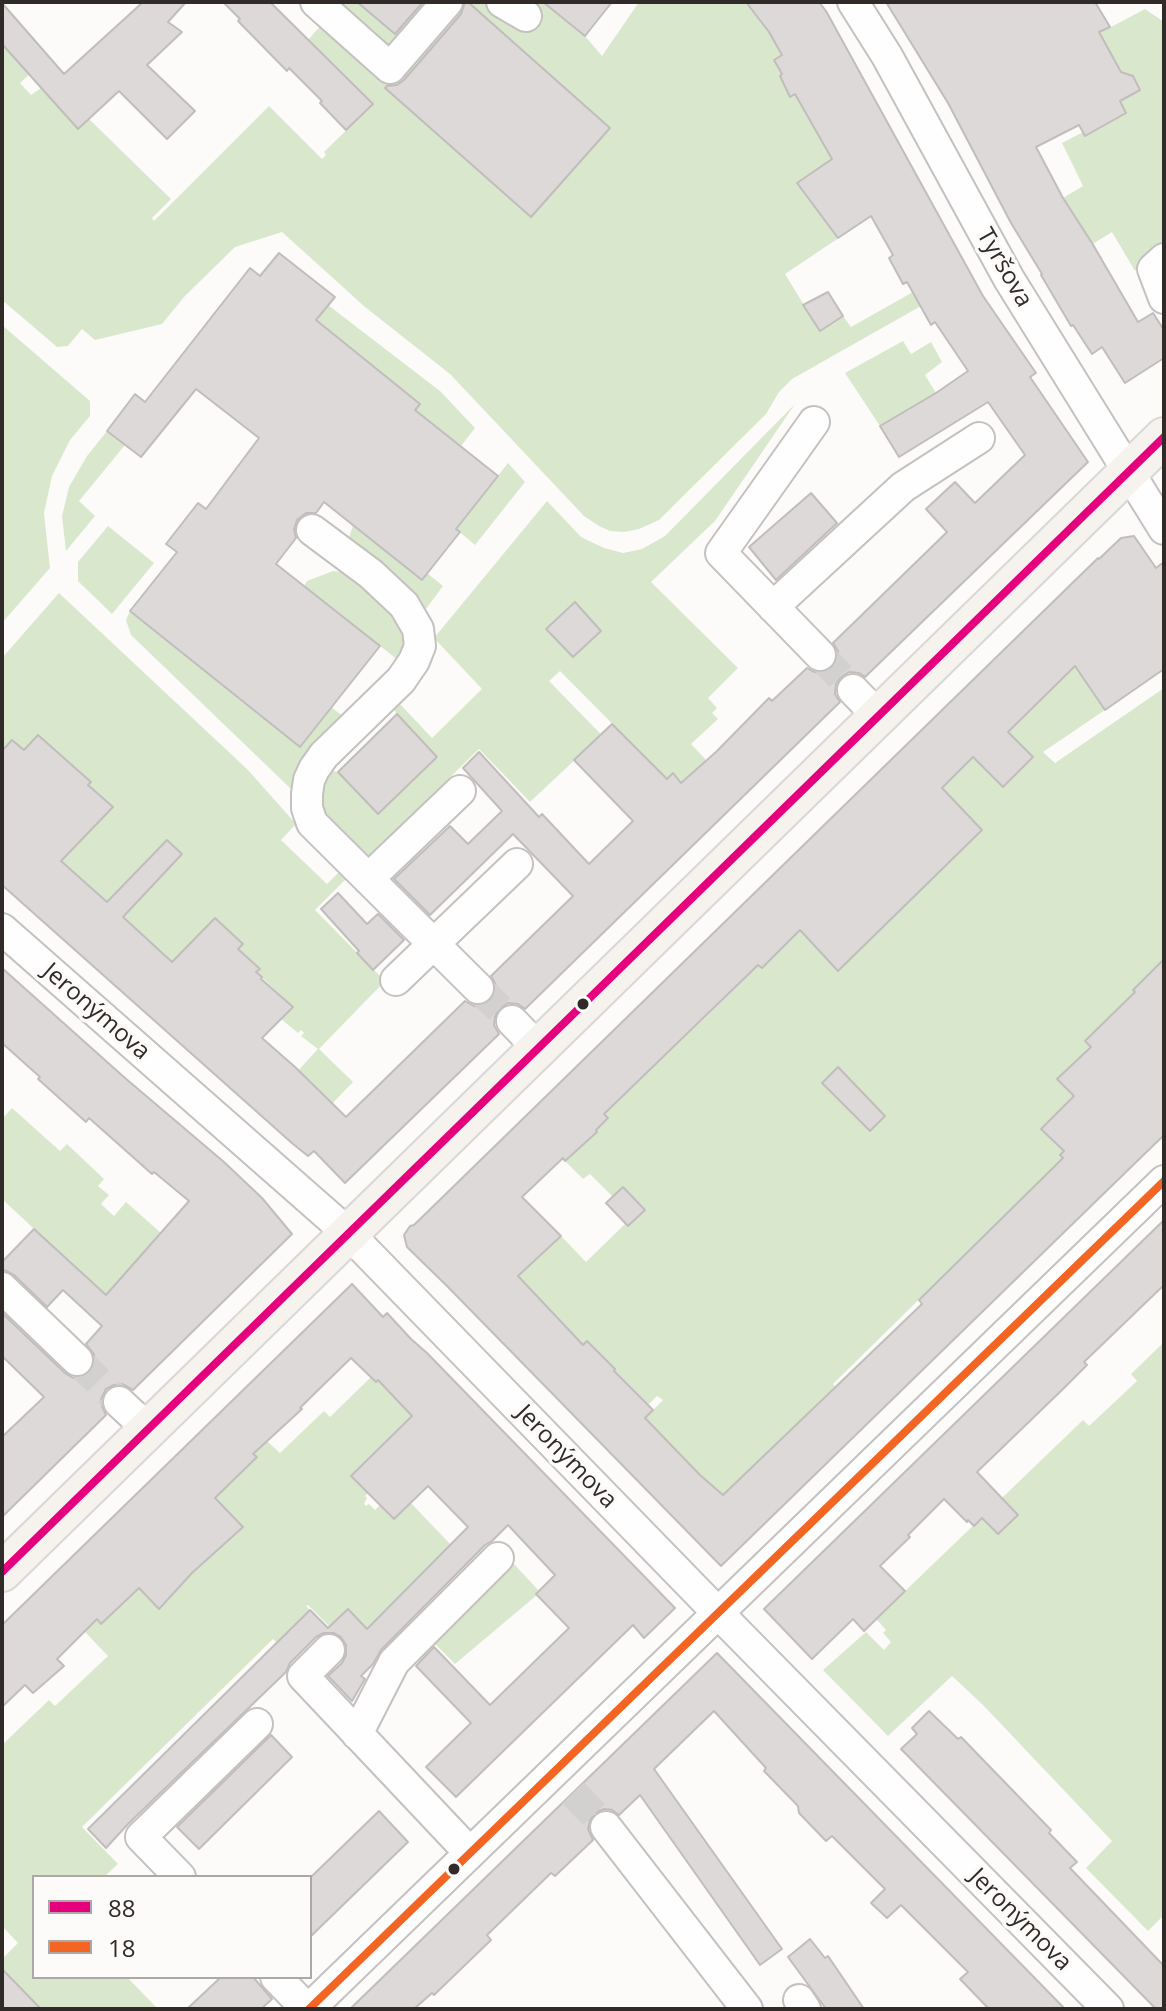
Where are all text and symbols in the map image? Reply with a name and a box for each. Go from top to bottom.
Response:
street label: Tyršova [970,223,1038,313]
street label: Jeronýmova [36,958,156,1066]
unlabelled marker [575,996,591,1012]
street label: Jeronýmova [509,1399,623,1515]
unlabelled marker [446,1861,462,1877]
street label: Jeronýmova [963,1863,1077,1977]
legend [32,1875,312,1979]
text: 88 [108,1891,135,1924]
text: 18 [108,1931,135,1964]

